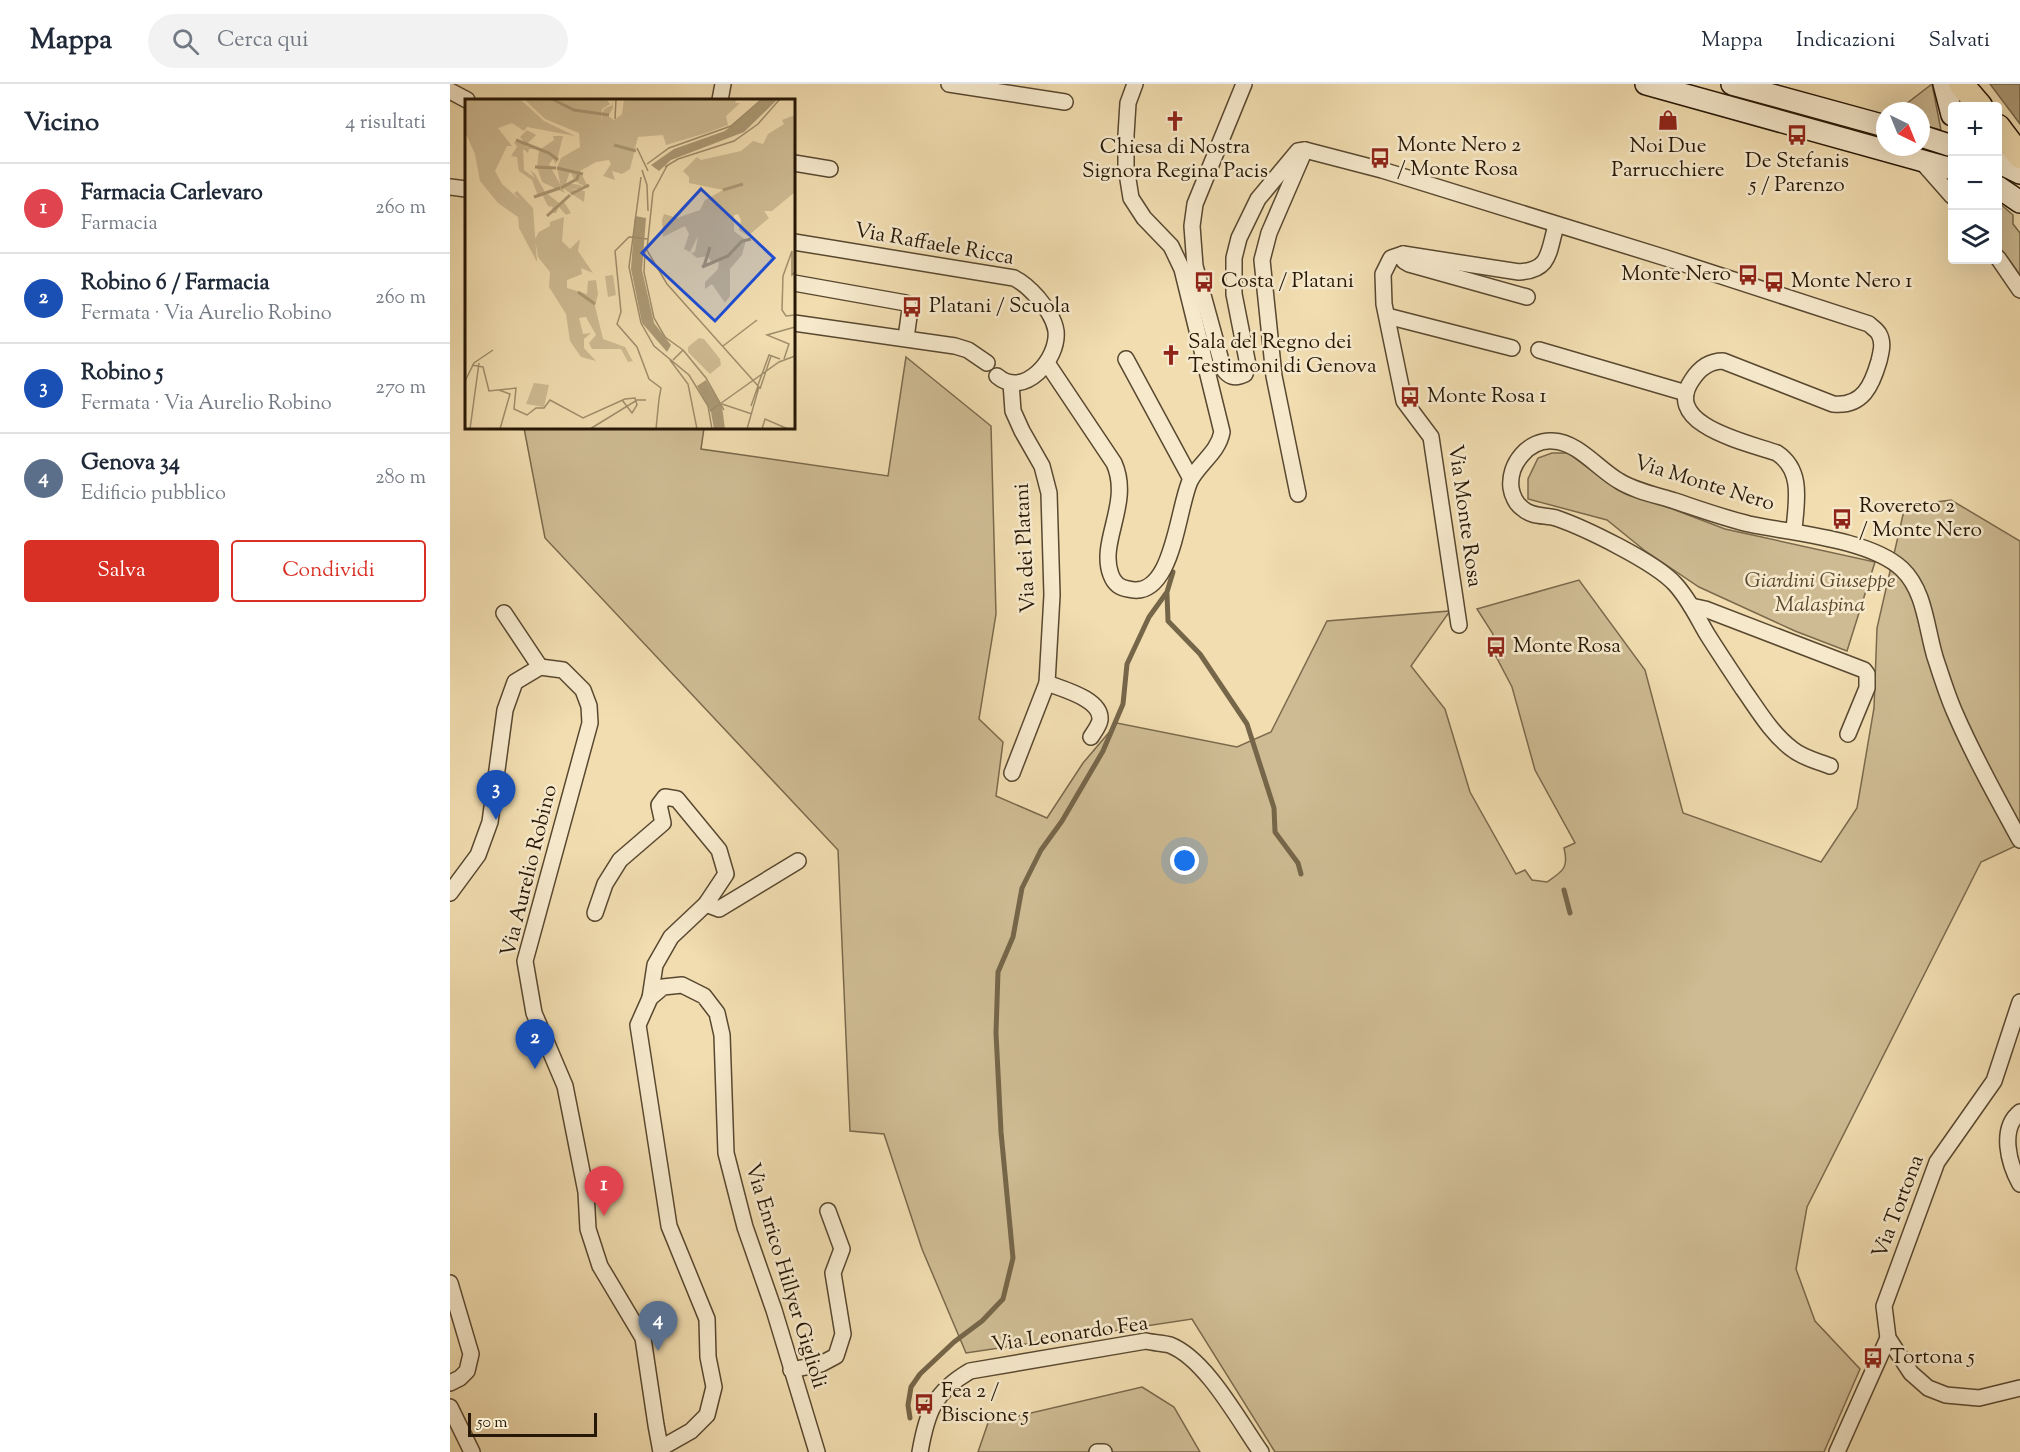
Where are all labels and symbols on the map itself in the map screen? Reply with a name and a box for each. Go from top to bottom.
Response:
inset map [465,99,795,429]
north arrow [1876,102,1930,156]
shop icon: Noi Due Parrucchiere [1656,108,1680,132]
church icon: Chiesa di Nostra Signora Regina Pacis [1163,109,1187,133]
bus stop icon: De Stefanis 5 / Parenzo [1785,123,1809,147]
place label: Monte Nero 2 / Monte Rosa [1397,131,1521,185]
place label: Noi Due Parrucchiere [1611,132,1725,186]
place label: Chiesa di Nostra Signora Regina Pacis [1082,133,1268,187]
bus stop icon: Monte Nero 2 / Monte Rosa [1368,146,1392,170]
place label: De Stefanis 5 / Parenzo [1745,147,1849,201]
street label: Via Raffaele Ricca [852,216,1017,274]
place label: Monte Nero [1621,260,1731,290]
bus stop icon: Monte Nero [1736,263,1760,287]
place label: Costa / Platani [1221,267,1354,297]
place label: Monte Nero 1 [1791,267,1912,297]
bus stop icon: Costa / Platani [1192,270,1216,294]
bus stop icon: Monte Nero 1 [1762,270,1786,294]
place label: Platani / Scuola [929,292,1070,322]
bus stop icon: Platani / Scuola [900,295,924,319]
place label: Sala del Regno dei Testimoni di Genova [1188,328,1377,382]
church icon: Sala del Regno dei Testimoni di Genova [1159,343,1183,367]
place label: Monte Rosa 1 [1427,382,1547,412]
bus stop icon: Monte Rosa 1 [1398,385,1422,409]
street label: Via Monte Rosa [1439,443,1489,590]
street label: Via Monte Nero [1630,448,1778,520]
street label: Via dei Platani [1008,482,1044,614]
place label: Rovereto 2 / Monte Nero [1859,492,1982,546]
bus stop icon: Rovereto 2 / Monte Nero [1830,507,1854,531]
park label: Giardini Giuseppe Malaspina [1744,567,1896,621]
place label: Monte Rosa [1513,632,1621,662]
bus stop icon: Monte Rosa [1484,635,1508,659]
pin: 3 [476,770,516,820]
street label: Via Aurelio Robino [494,782,566,960]
your location [1170,846,1199,875]
pin: 2 [516,1020,554,1069]
street label: Via Tortona [1865,1151,1933,1263]
street label: Via Enrico Hillyer Giglioli [736,1160,834,1392]
pin: 1 [584,1166,624,1216]
pin: 4 [638,1302,678,1351]
street label: Via Leonardo Fea [990,1309,1151,1361]
place label: Tortona 5 [1890,1343,1975,1373]
bus stop icon: Tortona 5 [1861,1346,1885,1370]
place label: Fea 2 / Biscione 5 [941,1377,1029,1431]
bus stop icon: Fea 2 / Biscione 5 [912,1392,936,1416]
scale bar [468,1410,597,1438]

